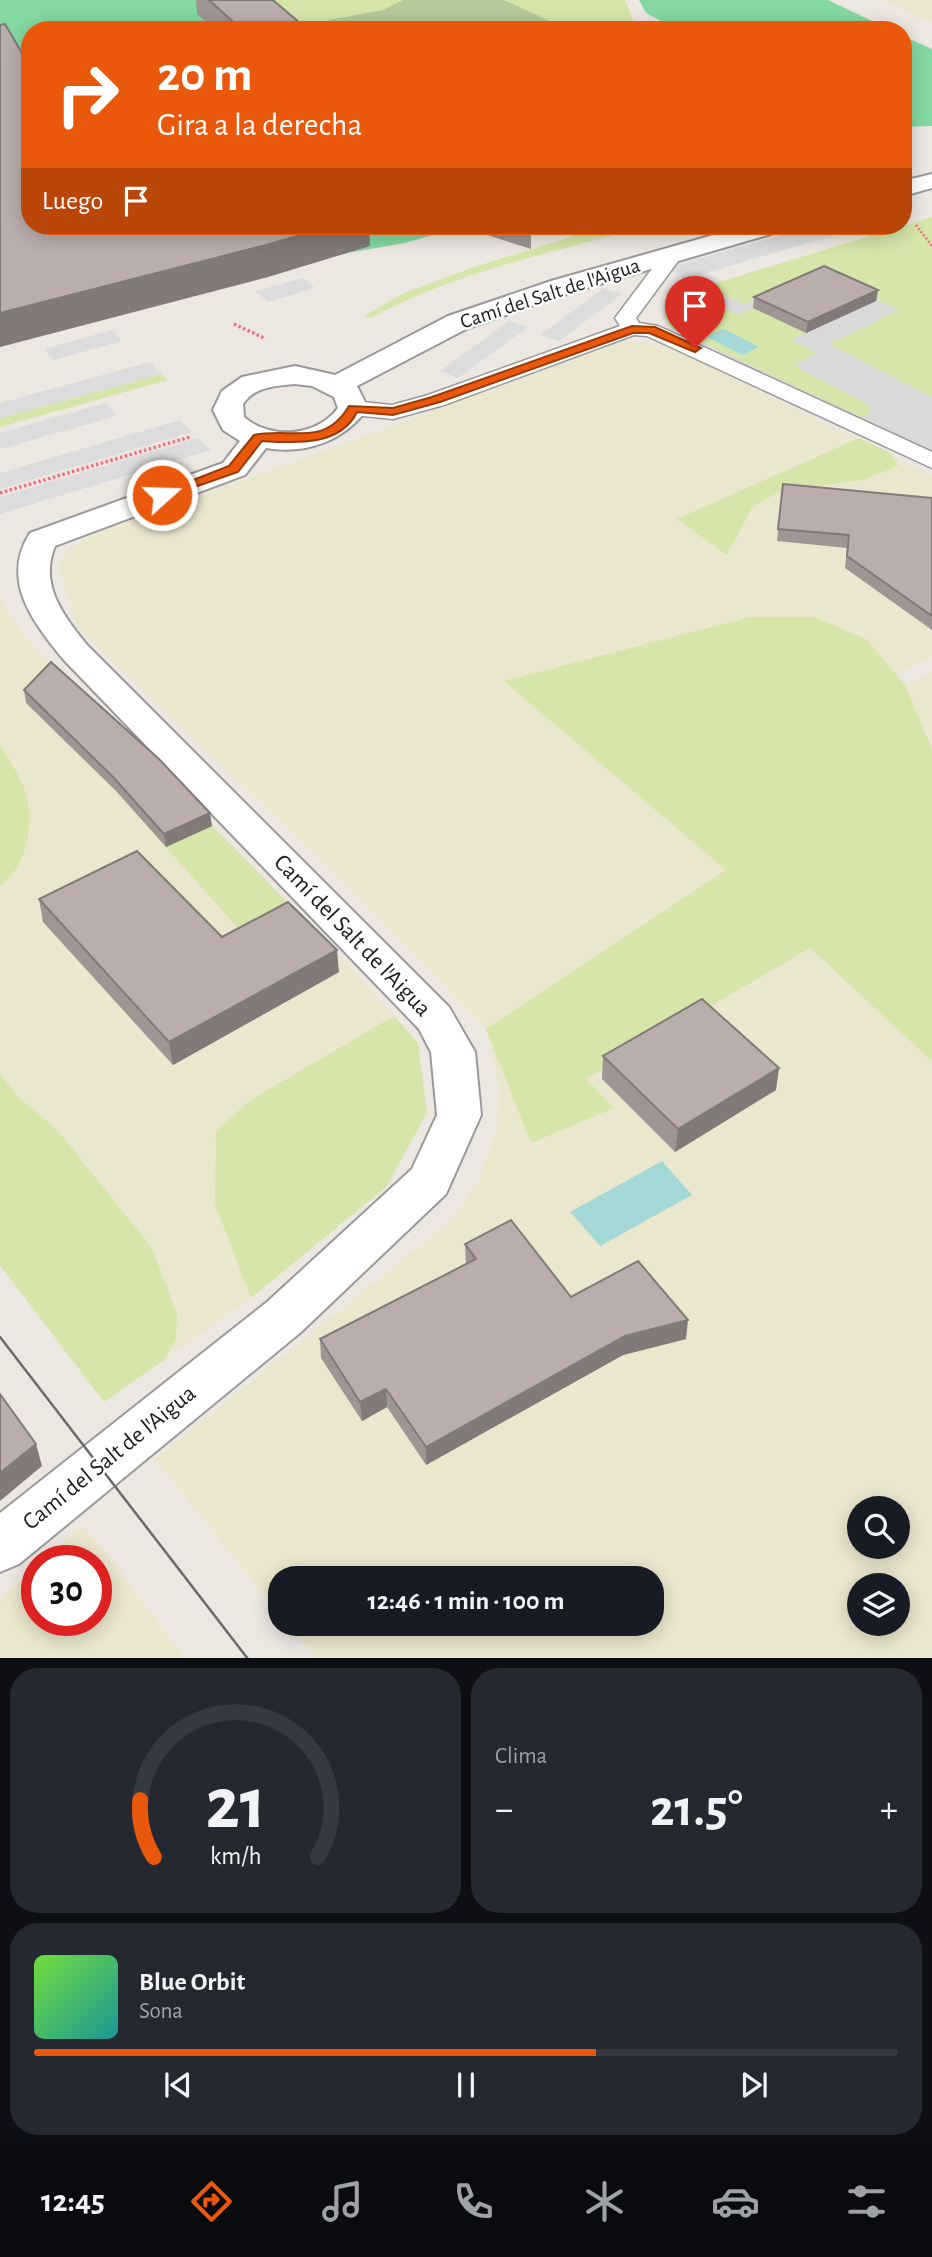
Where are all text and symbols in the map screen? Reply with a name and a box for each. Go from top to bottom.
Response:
icon: right [42,49,133,140]
text: 20 m [157,51,253,100]
text: Gira a la derecha [157,109,362,141]
icon: arrive [117,182,155,220]
text: Luego [42,188,103,214]
street label: Camí del Salt de l'Aigua [458,254,643,332]
pin [665,276,725,348]
icon: arrive [676,287,714,325]
position arrow [125,458,199,532]
street label: Camí del Salt de l'Aigua [269,850,435,1021]
street label: Camí del Salt de l'Aigua [19,1381,201,1535]
map controls [847,1496,910,1636]
button: search [847,1496,910,1559]
speed limit sign: 30 [21,1545,112,1636]
button: layers [847,1573,910,1636]
text: 12:46 · 1 min · 100 m [368,1588,564,1614]
text: Clima [495,1745,547,1768]
text: 21 [205,1769,266,1842]
text: 21.5° [650,1783,743,1835]
text: − [495,1791,513,1829]
text: + [880,1791,898,1829]
text: km/h [210,1843,261,1868]
text: Blue Orbit [139,1969,245,1995]
text: Sona [139,2000,183,2023]
icon: previous [159,2066,197,2104]
icon: pause [447,2066,485,2104]
icon: next [735,2066,773,2104]
icon: directions [187,2177,236,2226]
icon: music [318,2177,367,2226]
icon: phone [449,2177,498,2226]
icon: climate [580,2177,629,2226]
icon: car [711,2177,760,2226]
icon: filters [842,2177,891,2226]
text: 12:45 [41,2185,105,2217]

